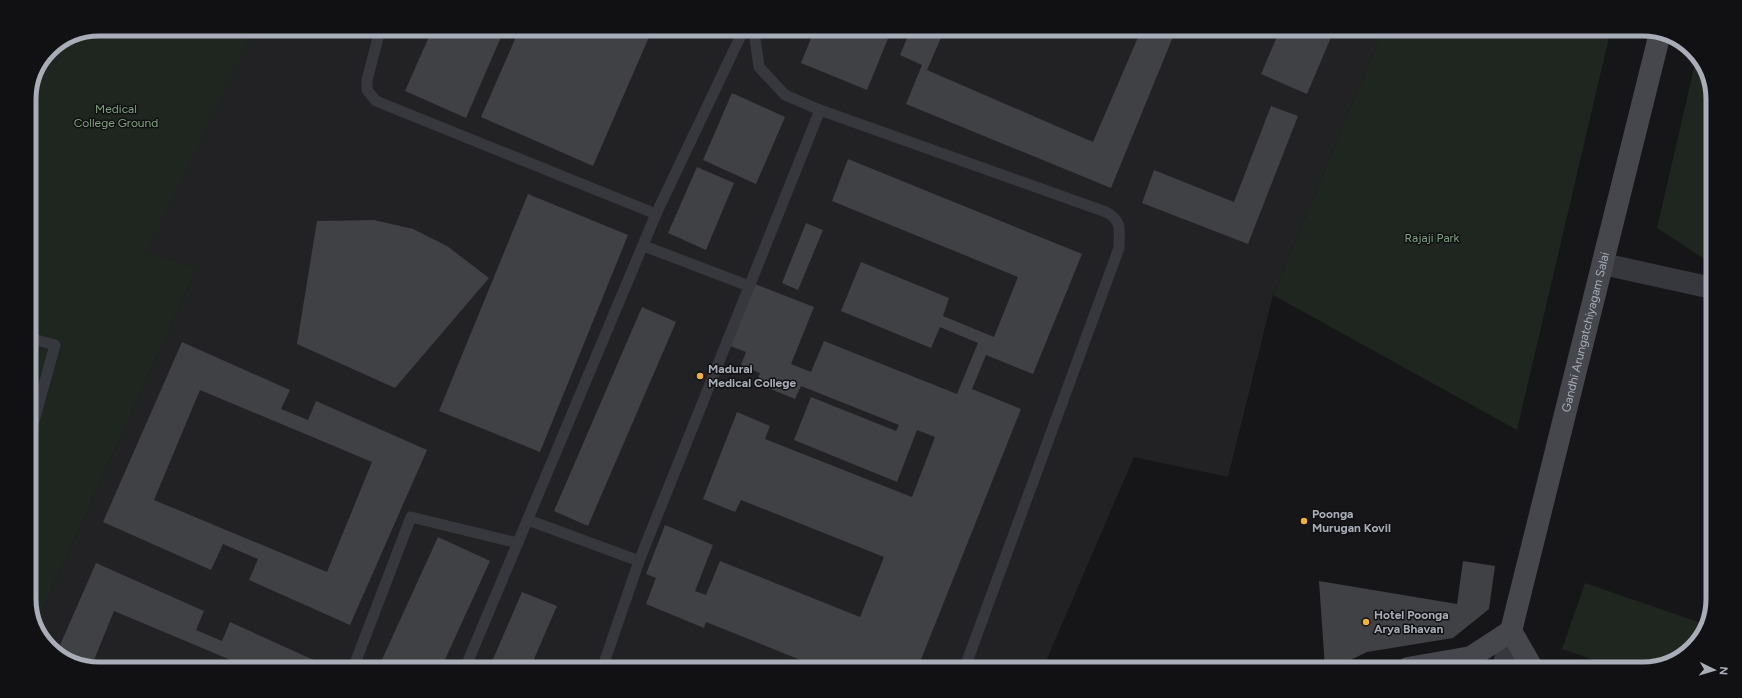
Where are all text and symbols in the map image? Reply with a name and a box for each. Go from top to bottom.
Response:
park label: Medical College Ground [74,102,158,130]
park label: Rajaji Park [1405,231,1460,245]
street label: Gandhi Arungatchiyagam Salai [1559,251,1612,414]
place label: Madurai Medical College [708,362,796,390]
marker: Madurai Medical College [695,371,705,381]
place label: Poonga Murugan Kovil [1312,507,1391,535]
marker: Poonga Murugan Kovil [1299,516,1309,526]
place label: Hotel Poonga Arya Bhavan [1374,608,1449,636]
marker: Hotel Poonga Arya Bhavan [1361,617,1371,627]
north arrow [1694,650,1734,690]
text: N [1717,666,1730,676]

